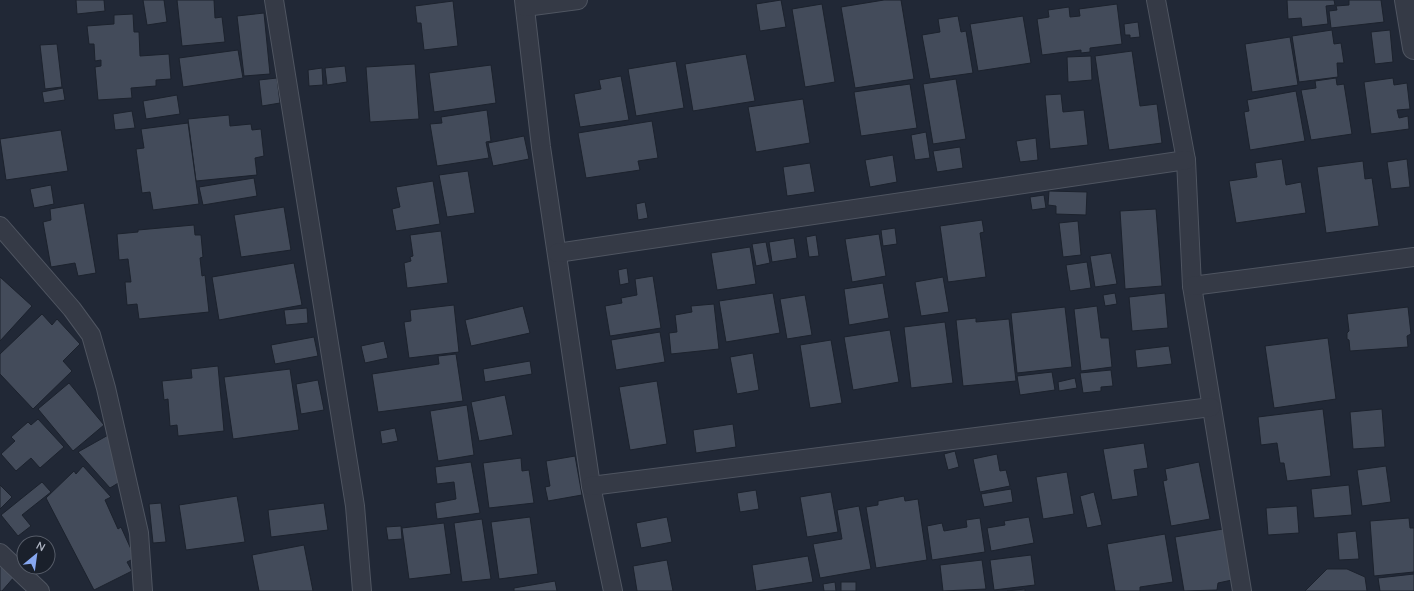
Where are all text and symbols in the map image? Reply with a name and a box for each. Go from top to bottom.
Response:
north arrow [16,535,56,575]
text: N [34,538,48,554]

